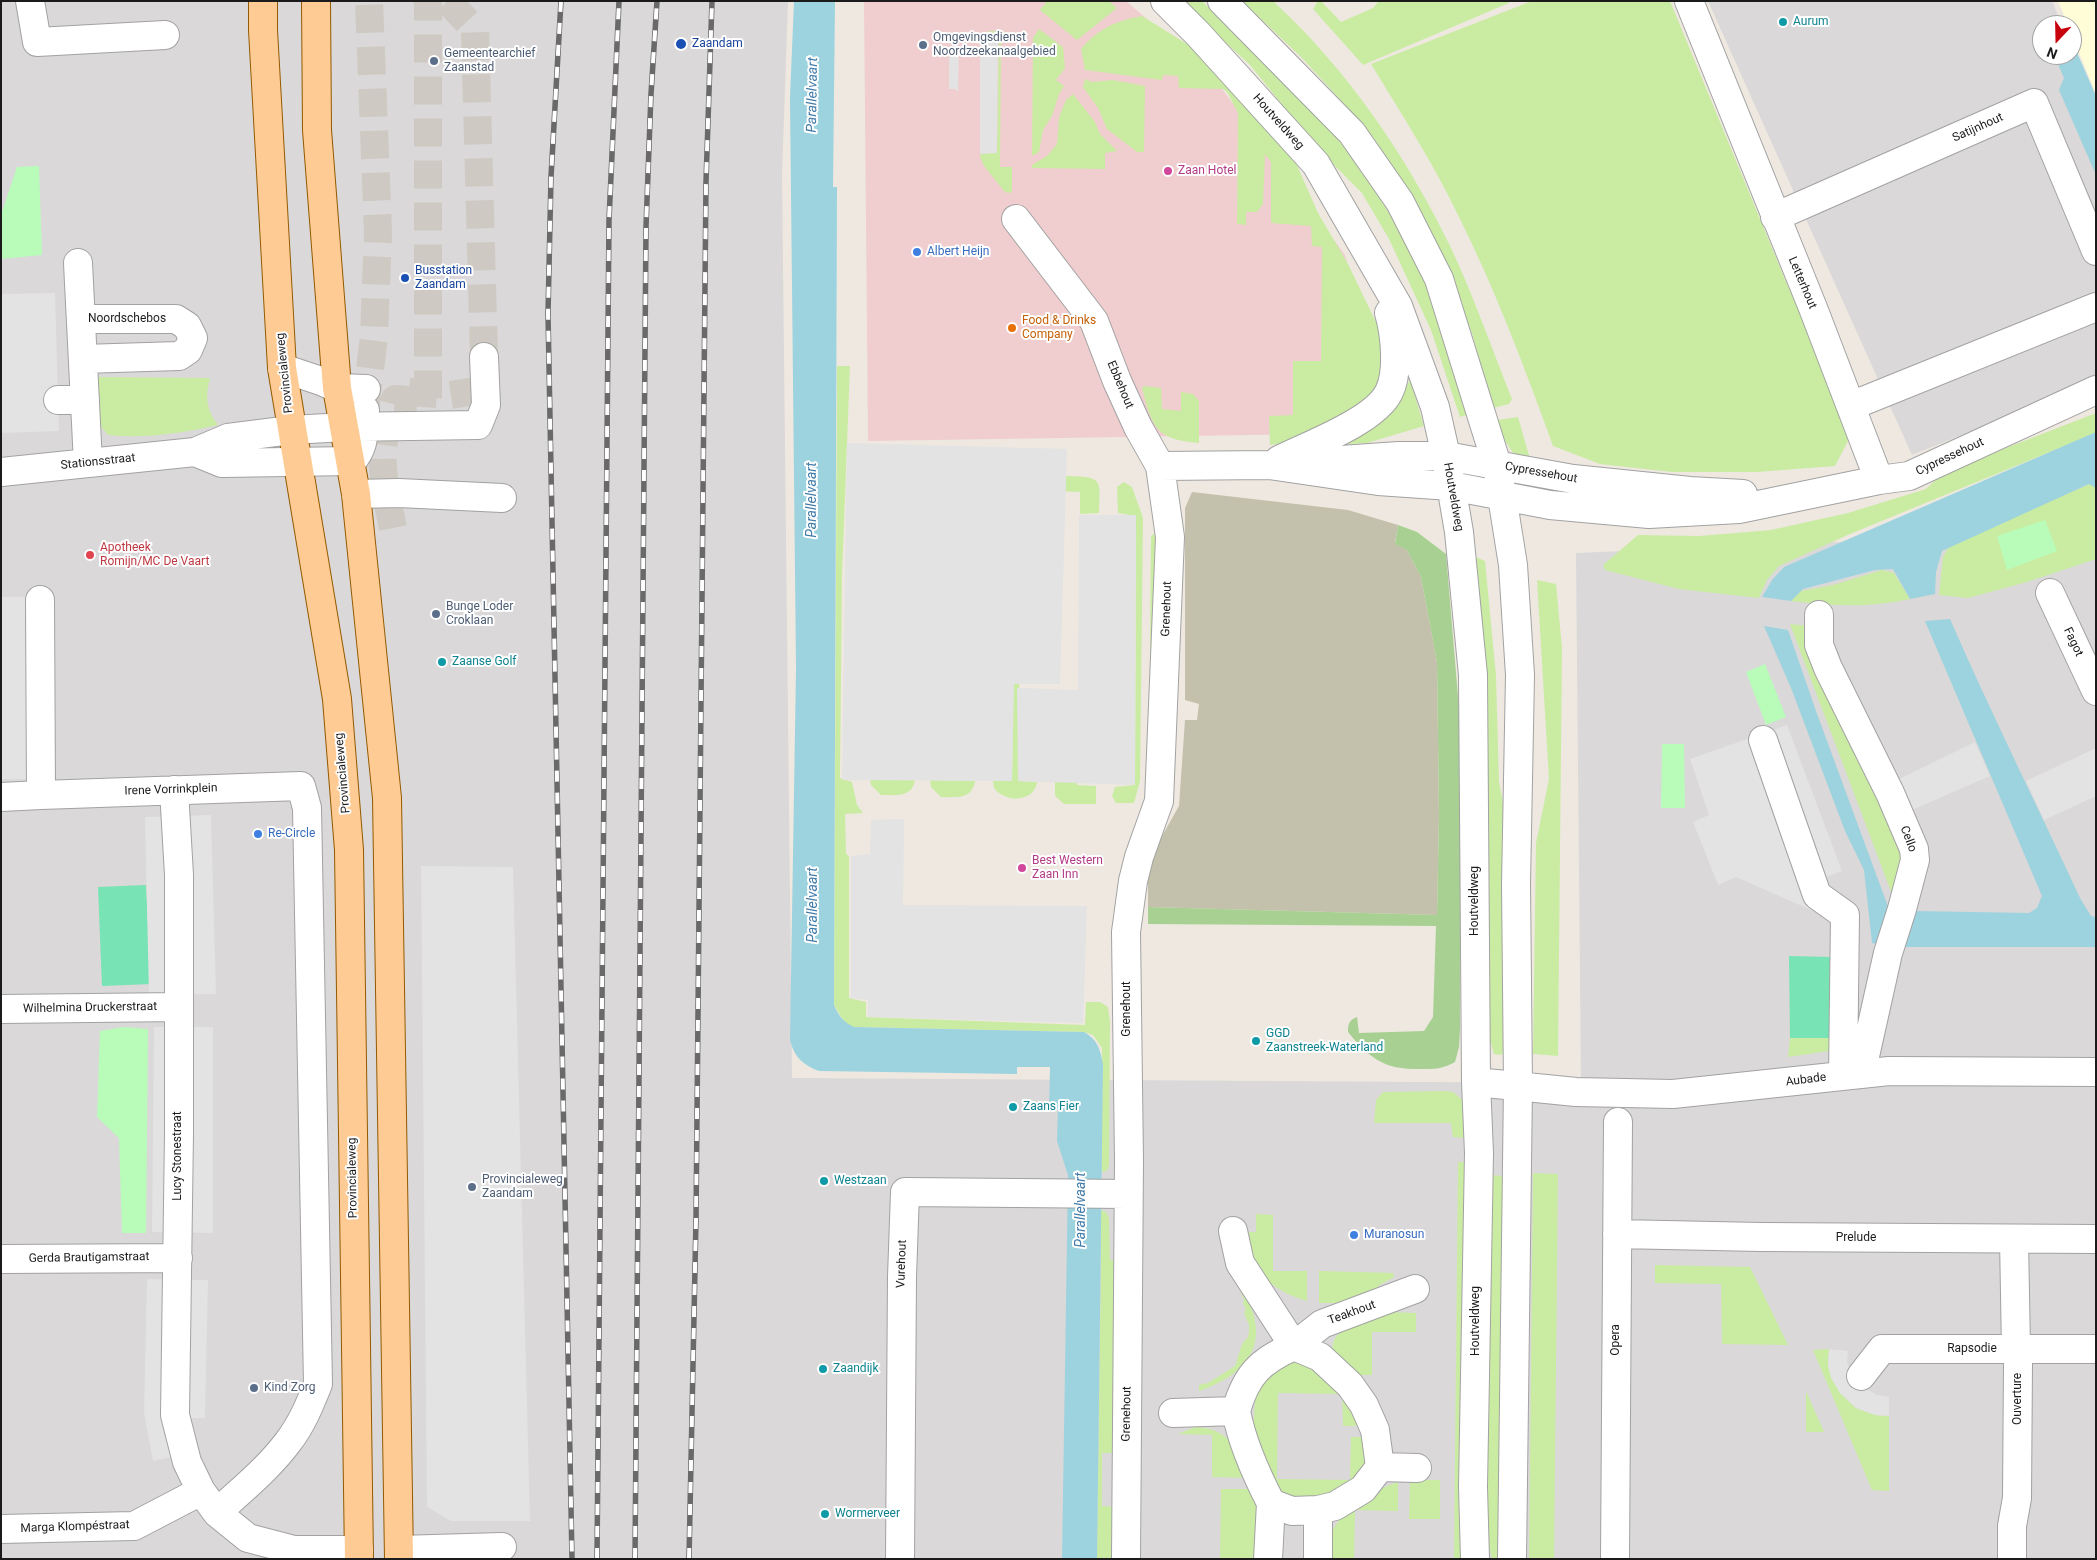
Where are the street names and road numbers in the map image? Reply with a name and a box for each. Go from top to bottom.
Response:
street label: Houtveldweg [1249,91,1307,153]
street label: Satijnhout [1950,110,2006,146]
street label: Letterhout [1785,255,1819,311]
street label: Noordschebos [88,312,166,326]
street label: Provincialeweg [274,332,296,414]
street label: Ebbehout [1103,359,1137,411]
street label: Cypressehout [1914,435,1986,479]
street label: Stationsstraat [60,451,136,473]
street label: Cypressehout [1504,460,1578,486]
street label: Houtveldweg [1440,461,1466,533]
street label: Grenehout [1159,581,1175,637]
street label: Fagot [2060,625,2086,659]
street label: Provincialeweg [332,732,354,814]
street label: Irene Vorrinkplein [124,781,218,799]
street label: Cello [1897,824,1919,854]
street label: Houtveldweg [1468,866,1482,936]
street label: Grenehout [1120,981,1134,1037]
street label: Wilhelmina Druckerstraat [23,1000,157,1016]
street label: Aubade [1785,1070,1827,1090]
street label: Lucy Stonestraat [171,1111,185,1201]
street label: Provincialeweg [345,1138,361,1218]
street label: Prelude [1836,1231,1876,1245]
street label: Vurehout [894,1240,910,1288]
street label: Gerda Brautigamstraat [28,1250,150,1266]
street label: Houtveldweg [1469,1286,1483,1356]
street label: Teakhout [1326,1298,1378,1328]
street label: Opera [1609,1324,1623,1356]
street label: Rapsodie [1947,1342,1997,1356]
street label: Ouverture [2011,1373,2025,1425]
street label: Grenehout [1119,1386,1135,1442]
street label: Marga Klompéstraat [20,1518,130,1536]

